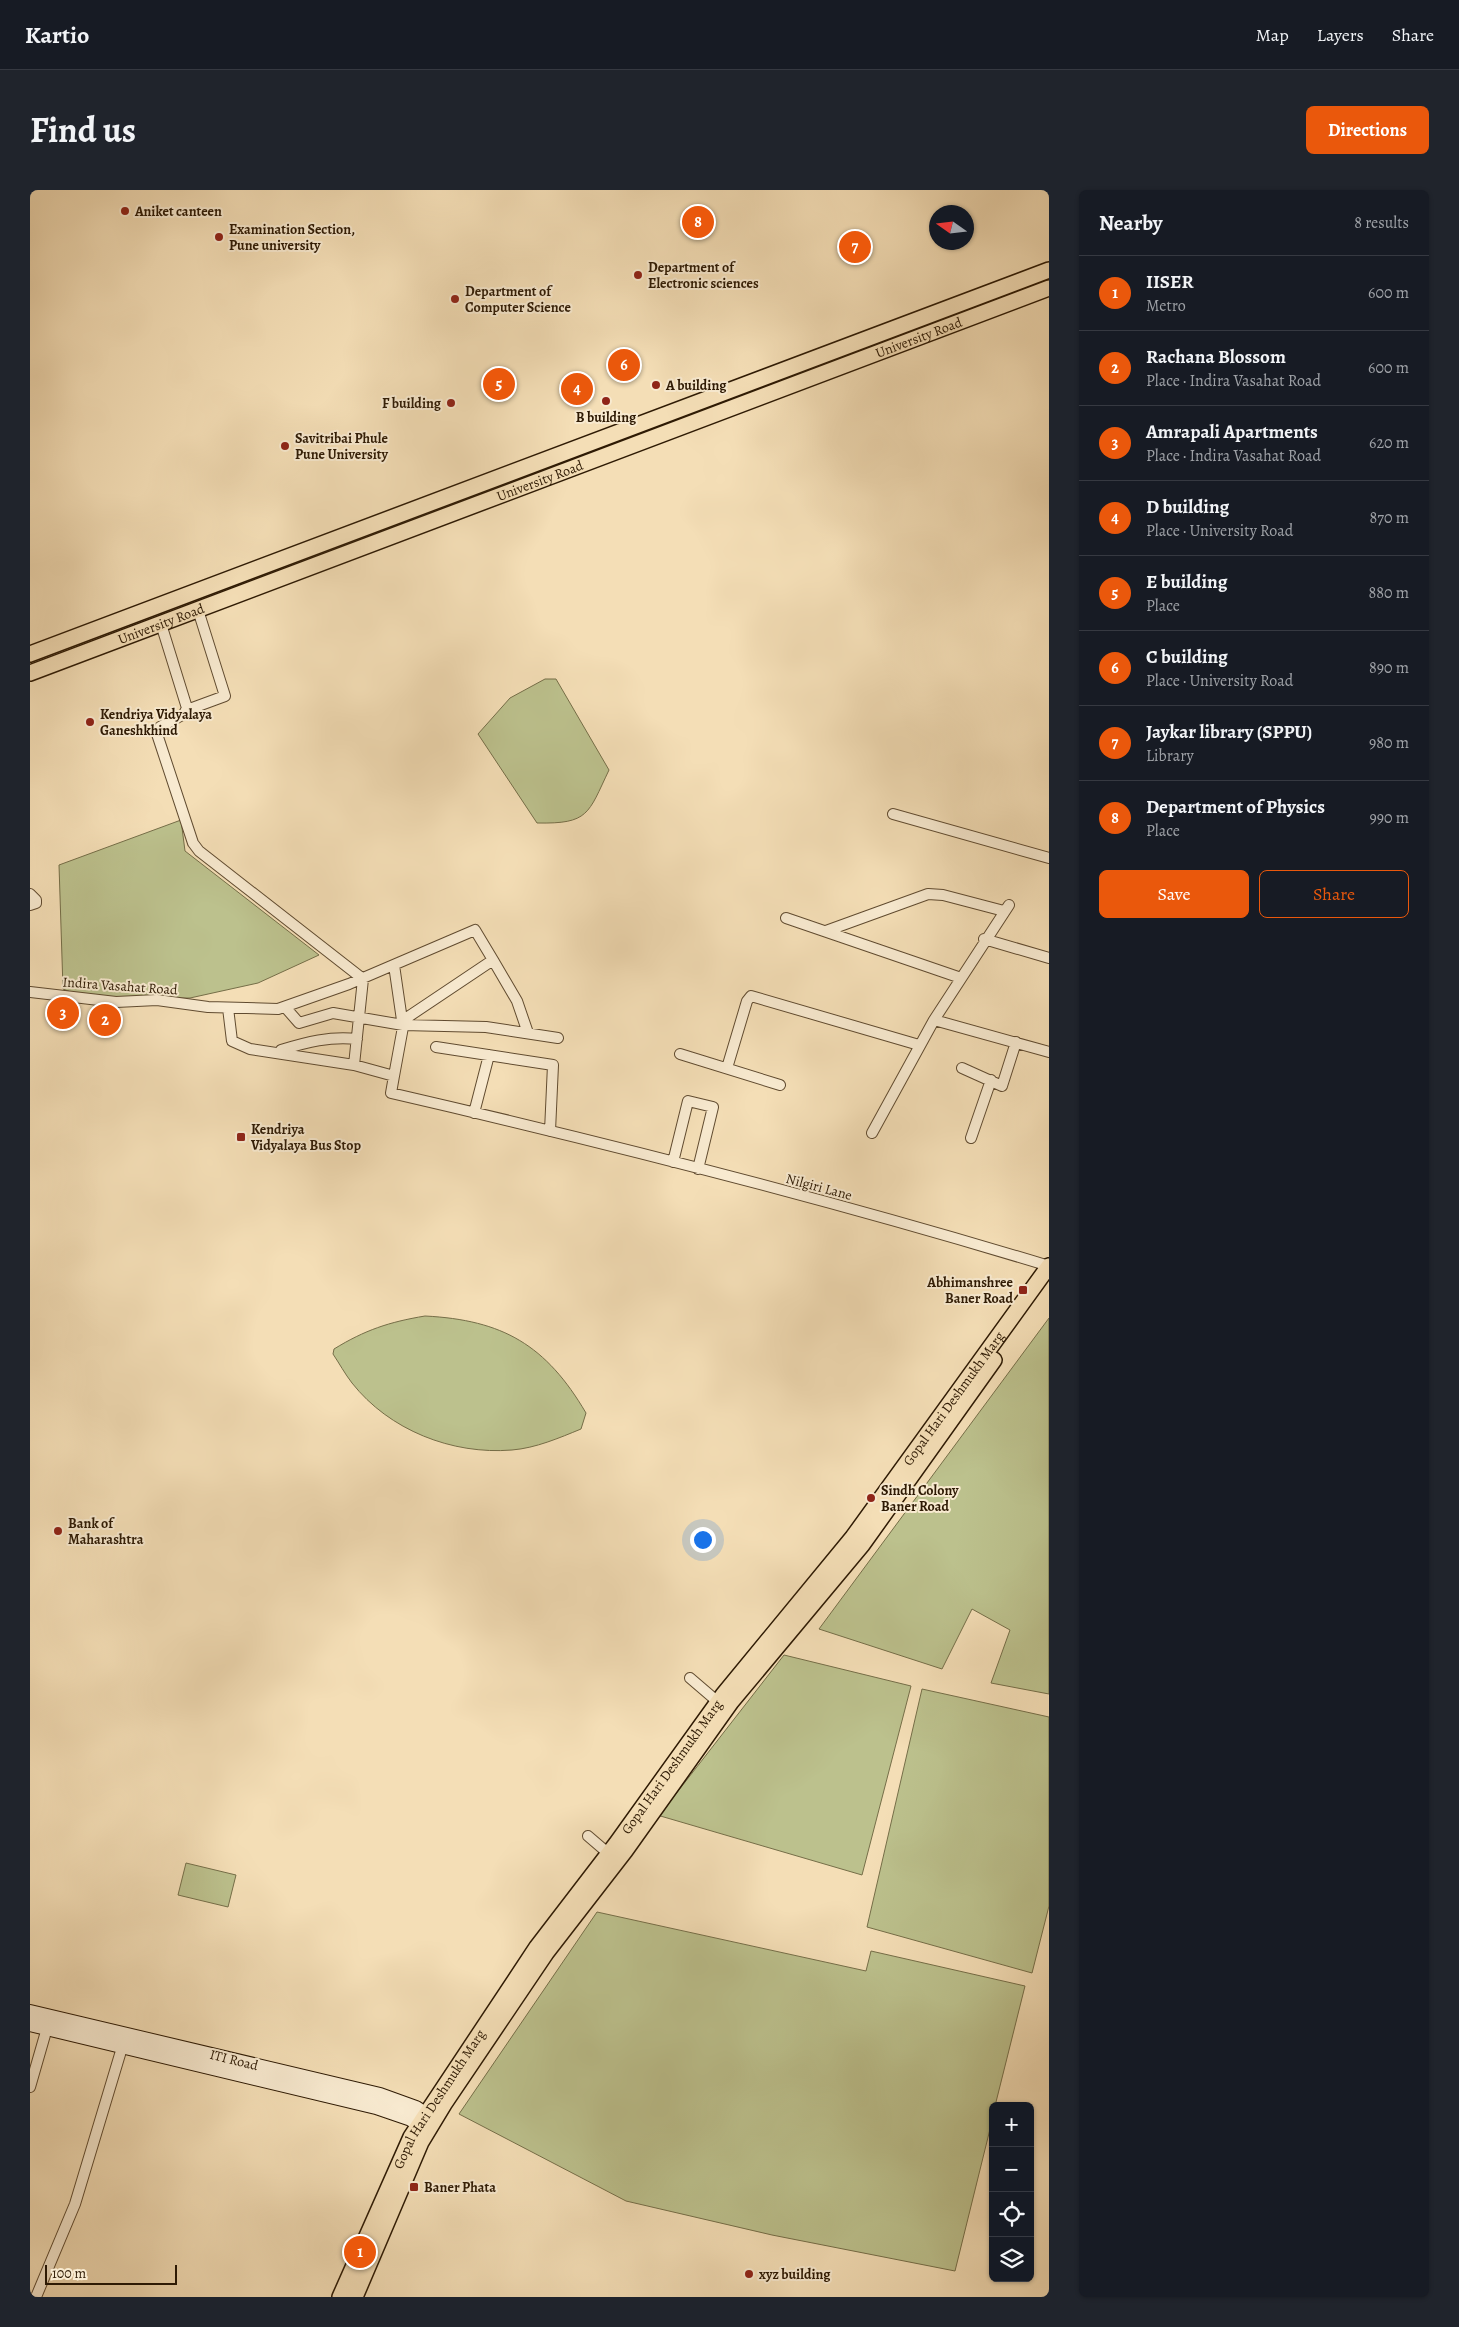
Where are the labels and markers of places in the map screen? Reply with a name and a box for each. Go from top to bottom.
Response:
place label: Aniket canteen [134,202,222,221]
pin: 8 [682,203,714,241]
marker: Aniket canteen [119,205,131,217]
place label: Examination Section, Pune university [229,220,355,255]
pin: 7 [839,228,871,266]
marker: Examination Section, Pune university [213,231,225,243]
place label: Department of Electronic sciences [648,258,759,293]
marker: Department of Electronic sciences [632,269,644,281]
place label: Department of Computer Science [465,282,571,317]
marker: Department of Computer Science [449,293,461,305]
pin: 6 [608,346,640,384]
pin: 5 [483,365,515,403]
pin: 4 [561,370,593,408]
place label: A building [665,376,727,395]
marker: A building [650,379,662,391]
place label: F building [382,394,442,413]
marker: B building [600,395,612,407]
marker: F building [445,397,457,409]
place label: B building [576,408,637,427]
place label: Savitribai Phule Pune University [295,429,388,464]
marker: Savitribai Phule Pune University [279,440,291,452]
place label: Kendriya Vidyalaya Ganeshkhind [100,705,212,740]
marker: Kendriya Vidyalaya Ganeshkhind [84,716,96,728]
pin: 3 [47,994,79,1032]
pin: 2 [89,1001,121,1039]
place label: Kendriya Vidyalaya Bus Stop [250,1120,361,1155]
marker: Kendriya Vidyalaya Bus Stop [235,1131,247,1143]
place label: Abhimanshree Baner Road [926,1273,1014,1308]
marker: Abhimanshree Baner Road [1017,1284,1029,1296]
place label: Sindh Colony Baner Road [881,1481,959,1516]
marker: Sindh Colony Baner Road [865,1492,877,1504]
place label: Bank of Maharashtra [68,1514,144,1549]
marker: Bank of Maharashtra [52,1525,64,1537]
place label: Baner Phata [424,2178,496,2197]
marker: Baner Phata [408,2181,420,2193]
pin: 1 [344,2233,376,2271]
place label: xyz building [759,2265,831,2284]
marker: xyz building [743,2268,755,2280]

